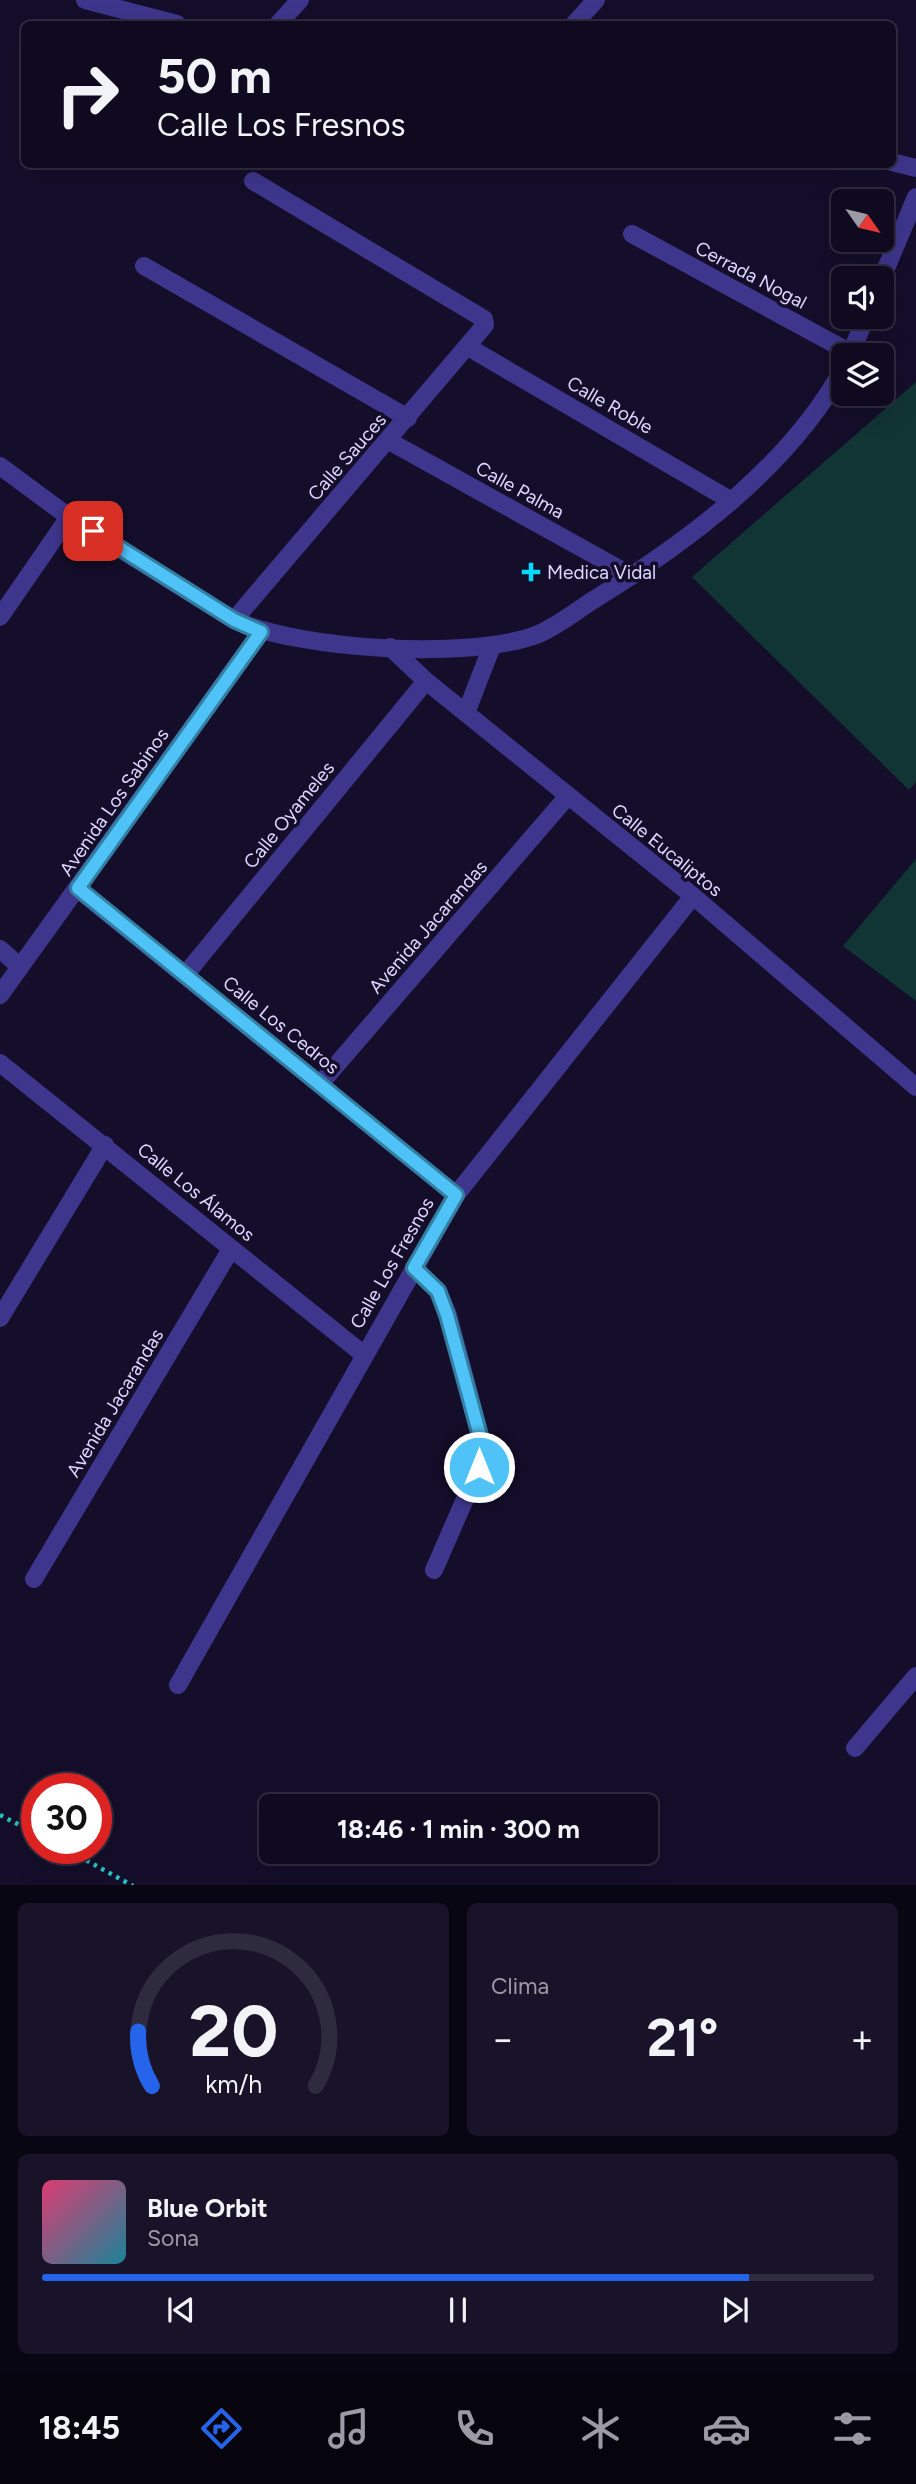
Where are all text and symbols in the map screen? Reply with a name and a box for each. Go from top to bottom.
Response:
text: 50 m [157,46,272,105]
icon: right [42,49,133,140]
text: Calle Los Fresnos [157,106,405,144]
north arrow [831,189,894,252]
map controls [831,189,894,406]
street label: Cerrada Nogal [691,236,811,314]
button: sound [831,266,894,329]
button: layers [831,343,894,406]
street label: Calle Roble [563,371,657,439]
street label: Calle Sauces [303,408,391,505]
street label: Calle Palma [472,456,568,524]
pin [63,501,123,561]
icon: arrive [74,512,112,550]
place label: Medica Vidal [547,561,656,584]
marker: Medica Vidal [521,562,541,582]
street label: Avenida Los Sabinos [54,724,174,880]
street label: Calle Oyameles [239,757,339,873]
street label: Calle Eucaliptos [607,798,727,902]
street label: Avenida Jacarandas [364,856,492,998]
street label: Calle Los Cedros [218,971,344,1079]
street label: Calle Los Álamos [133,1138,259,1246]
street label: Calle Los Fresnos [345,1193,439,1333]
street label: Avenida Jacarandas [62,1325,168,1481]
position arrow [442,1430,516,1504]
speed limit sign: 30 [21,1773,112,1864]
text: 18:46 · 1 min · 300 m [337,1813,580,1845]
text: Clima [491,1972,549,2000]
text: 20 [189,1987,278,2074]
text: 21° [647,2007,718,2069]
text: − [491,2016,515,2062]
text: + [850,2016,874,2062]
text: km/h [205,2068,262,2098]
text: Blue Orbit [147,2192,268,2224]
text: Sona [147,2224,199,2252]
icon: previous [162,2291,200,2329]
icon: pause [439,2291,477,2329]
icon: next [716,2291,754,2329]
icon: directions [197,2404,246,2453]
icon: music [324,2404,373,2453]
icon: phone [450,2404,499,2453]
icon: climate [576,2404,625,2453]
icon: car [702,2404,751,2453]
icon: filters [828,2404,877,2453]
text: 18:45 [39,2409,120,2447]

